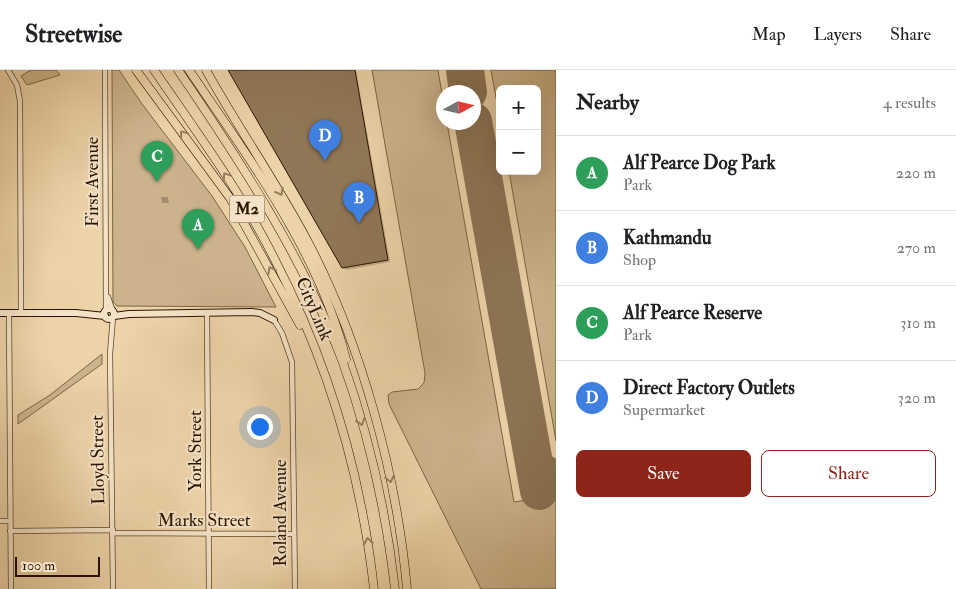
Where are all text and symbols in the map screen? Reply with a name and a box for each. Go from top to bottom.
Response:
text: Streetwise [25,19,122,50]
text: Map [752,23,786,46]
text: Layers [814,23,862,46]
text: Share [890,23,931,46]
north arrow [436,85,481,130]
map controls [496,85,541,175]
button: + [496,85,541,130]
text: Nearby [576,89,639,116]
text: 4 results [883,93,936,113]
pin: D [309,120,341,161]
one-way arrow [180,130,189,140]
button: − [496,130,541,175]
street label: First Avenue [81,136,104,227]
pin: C [141,141,173,182]
text: Alf Pearce Dog Park [623,151,776,175]
text: A [587,163,597,183]
text: 220 m [896,163,936,183]
one-way arrow [223,172,232,182]
text: Park [623,175,652,195]
pin: B [343,182,375,223]
one-way arrow [274,187,284,196]
road number: M2 [230,196,264,222]
pin: A [182,209,214,250]
text: Kathmandu [623,226,712,250]
text: B [587,238,597,258]
text: 270 m [897,238,936,258]
text: Shop [623,250,656,270]
one-way arrow [267,267,277,276]
street label: CityLink [290,274,338,345]
text: Alf Pearce Reserve [623,301,762,325]
text: C [586,313,598,333]
text: 310 m [900,313,936,333]
text: Park [623,325,652,345]
text: Direct Factory Outlets [623,376,795,400]
text: D [585,388,599,408]
text: 320 m [898,388,936,408]
text: Supermarket [623,400,705,420]
street label: York Street [184,410,207,492]
your location [247,414,273,440]
street label: Lloyd Street [86,415,110,505]
one-way arrow [356,417,366,426]
button: Save [576,450,751,497]
button: Share [761,450,936,497]
street label: Roland Avenue [269,459,292,567]
one-way arrow [384,474,395,483]
street label: Marks Street [157,509,251,532]
one-way arrow [364,536,374,545]
scale bar [15,554,100,577]
text: 100 m [22,557,55,574]

